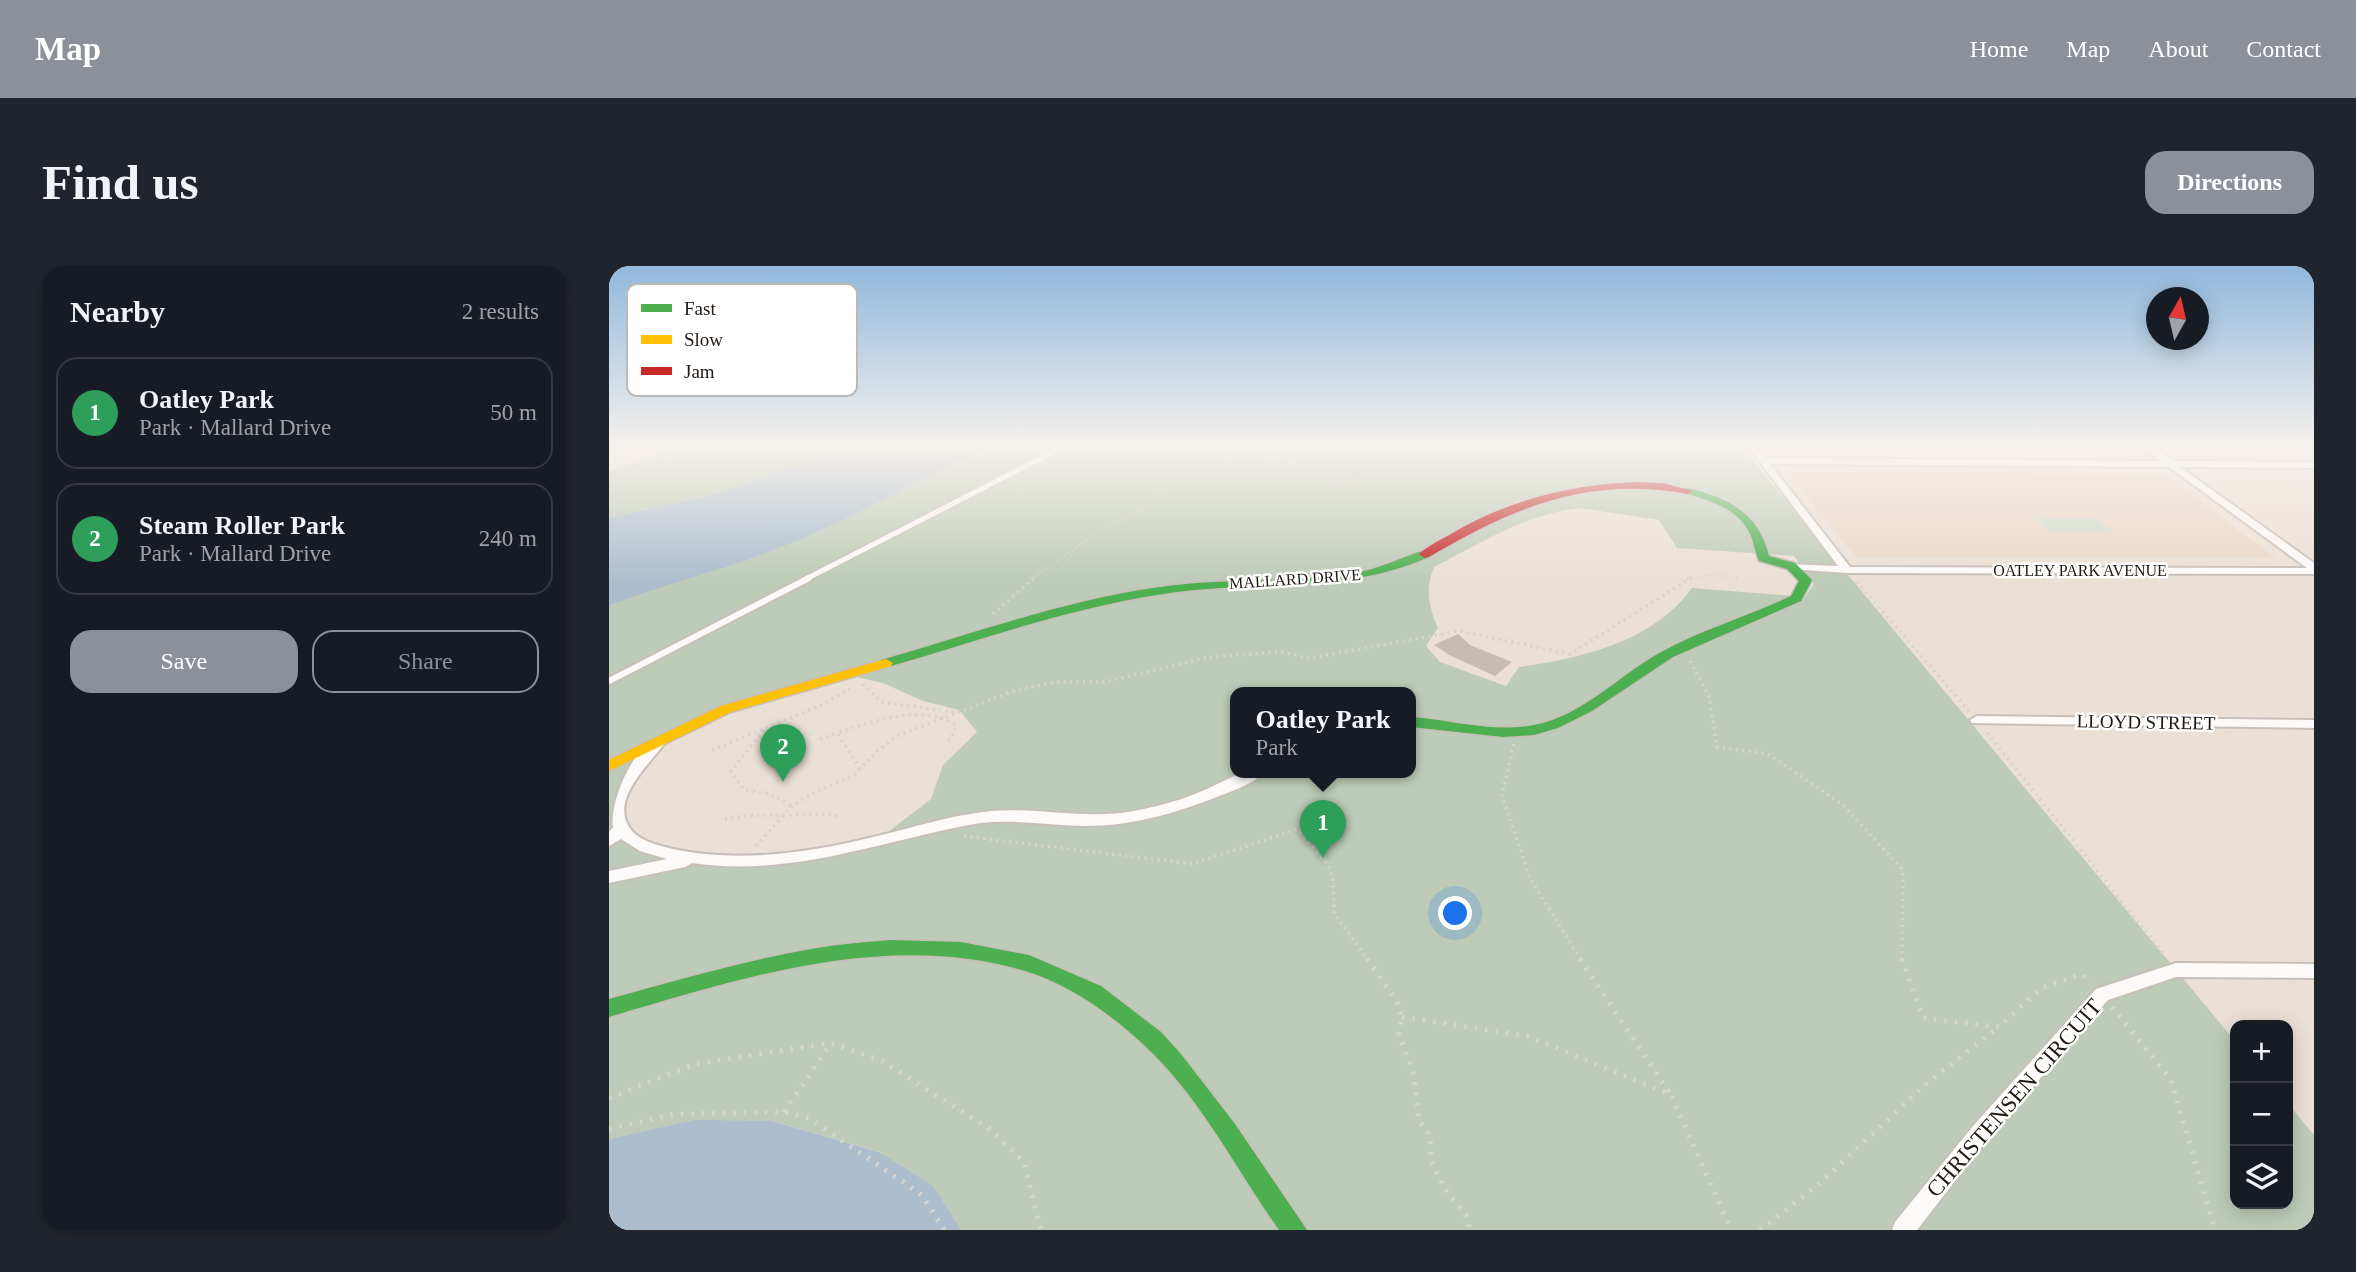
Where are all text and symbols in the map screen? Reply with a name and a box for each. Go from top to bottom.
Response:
text: Map [35,31,101,67]
text: Home [1970,36,2028,62]
text: Map [2066,36,2110,62]
text: About [2148,36,2208,62]
text: Contact [2246,36,2321,62]
button: Directions [2145,151,2314,214]
text: Find us [42,155,199,210]
legend [627,284,857,396]
north arrow [2146,287,2209,350]
text: Nearby [70,295,165,328]
text: Fast [684,298,716,319]
text: 2 results [462,299,539,324]
text: Slow [684,329,723,350]
text: Jam [684,361,715,382]
text: Oatley Park [139,385,274,414]
text: 1 [89,400,101,425]
text: 50 m [490,400,537,425]
text: Park · Mallard Drive [139,415,331,440]
text: Steam Roller Park [139,511,345,540]
text: 2 [89,526,101,551]
text: 240 m [479,526,537,551]
text: Park · Mallard Drive [139,541,331,566]
street label: OATLEY PARK AVENUE [1993,562,2167,579]
street label: MALLARD DRIVE [1229,566,1361,592]
button: Save [70,630,298,693]
button: Share [312,630,539,693]
popup [1230,687,1416,778]
text: Oatley Park [1255,705,1391,734]
street label: LLOYD STREET [2076,710,2216,734]
pin: 2 [760,724,806,782]
text: Park [1255,735,1298,760]
pin: 1 [1300,800,1346,858]
your location [1438,896,1472,930]
street label: CHRISTENSEN CIRCUIT [1921,994,2107,1202]
map controls [2230,1020,2293,1209]
button: + [2230,1020,2293,1083]
button: − [2230,1083,2293,1146]
button: layers [2230,1146,2293,1209]

